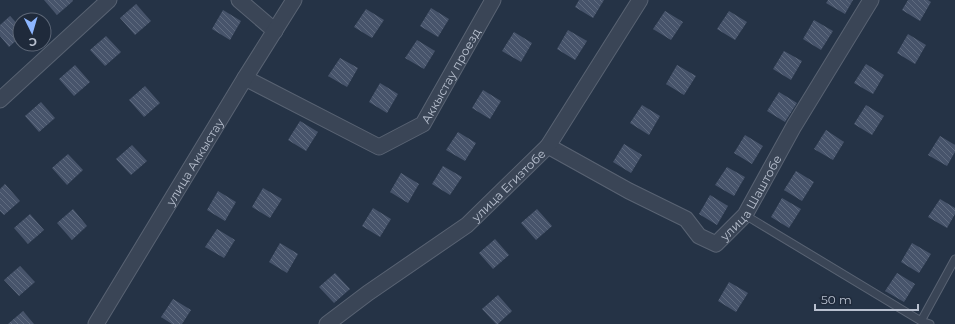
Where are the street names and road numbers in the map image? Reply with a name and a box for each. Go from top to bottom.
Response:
street label: Аккыстау проезд [417,25,483,126]
street label: улица Аккыстау [162,115,227,209]
street label: улица Егизтобе [467,146,548,225]
street label: улица Шаштобе [716,152,784,244]

